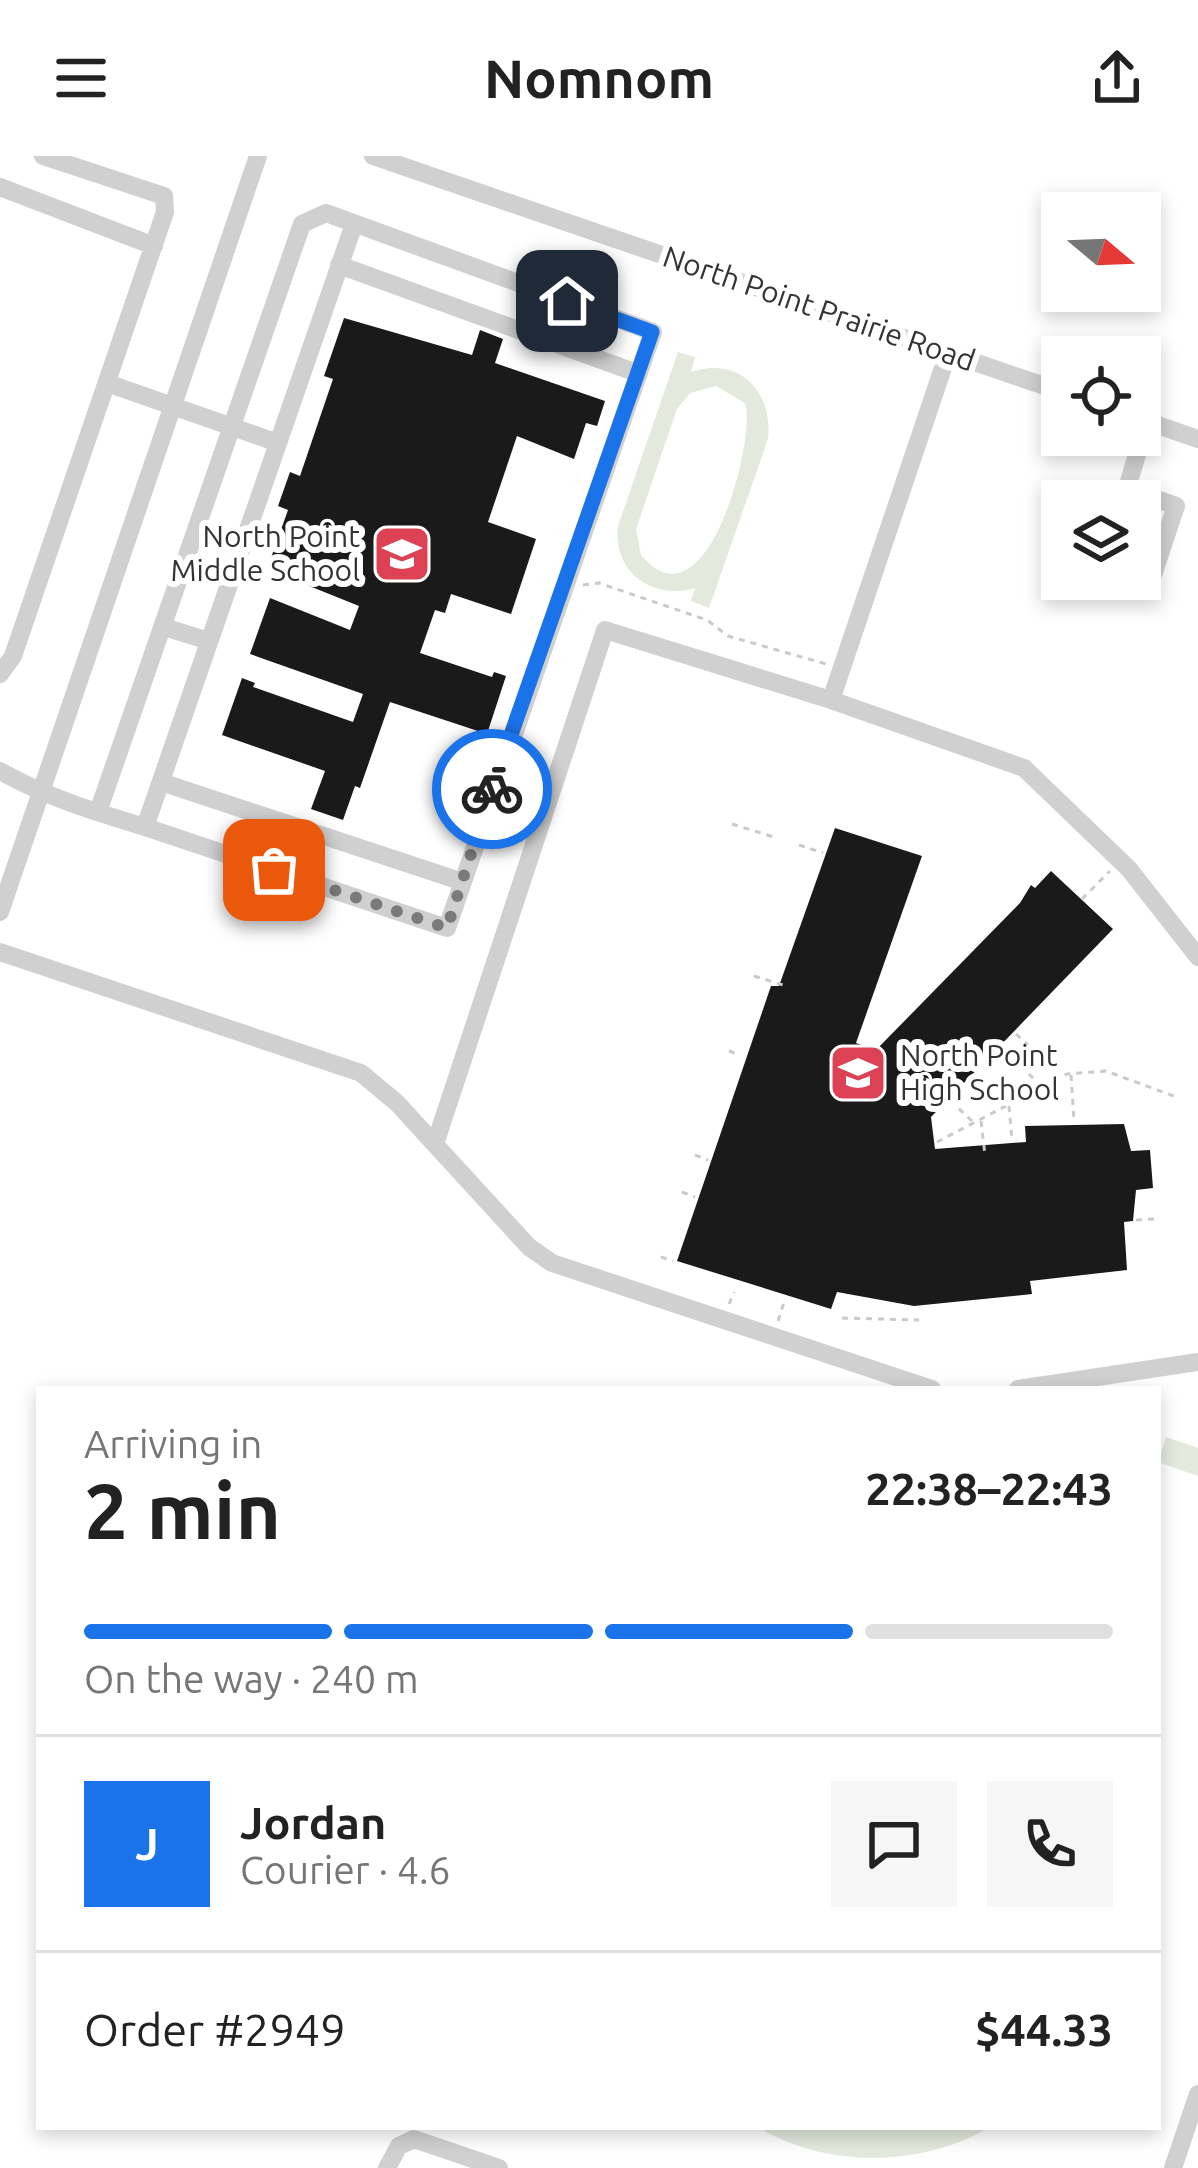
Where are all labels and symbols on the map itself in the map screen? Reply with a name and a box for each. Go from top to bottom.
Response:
north arrow [1041,192,1161,312]
street label: North Point Prairie Road [659,239,980,377]
pin [516,250,618,352]
place label: North Point Middle School [170,519,360,587]
school or university icon: North Point Middle School [371,523,433,585]
courier [432,729,552,849]
pin [223,819,325,921]
place label: North Point High School [900,1038,1059,1106]
school or university icon: North Point High School [827,1042,889,1104]

